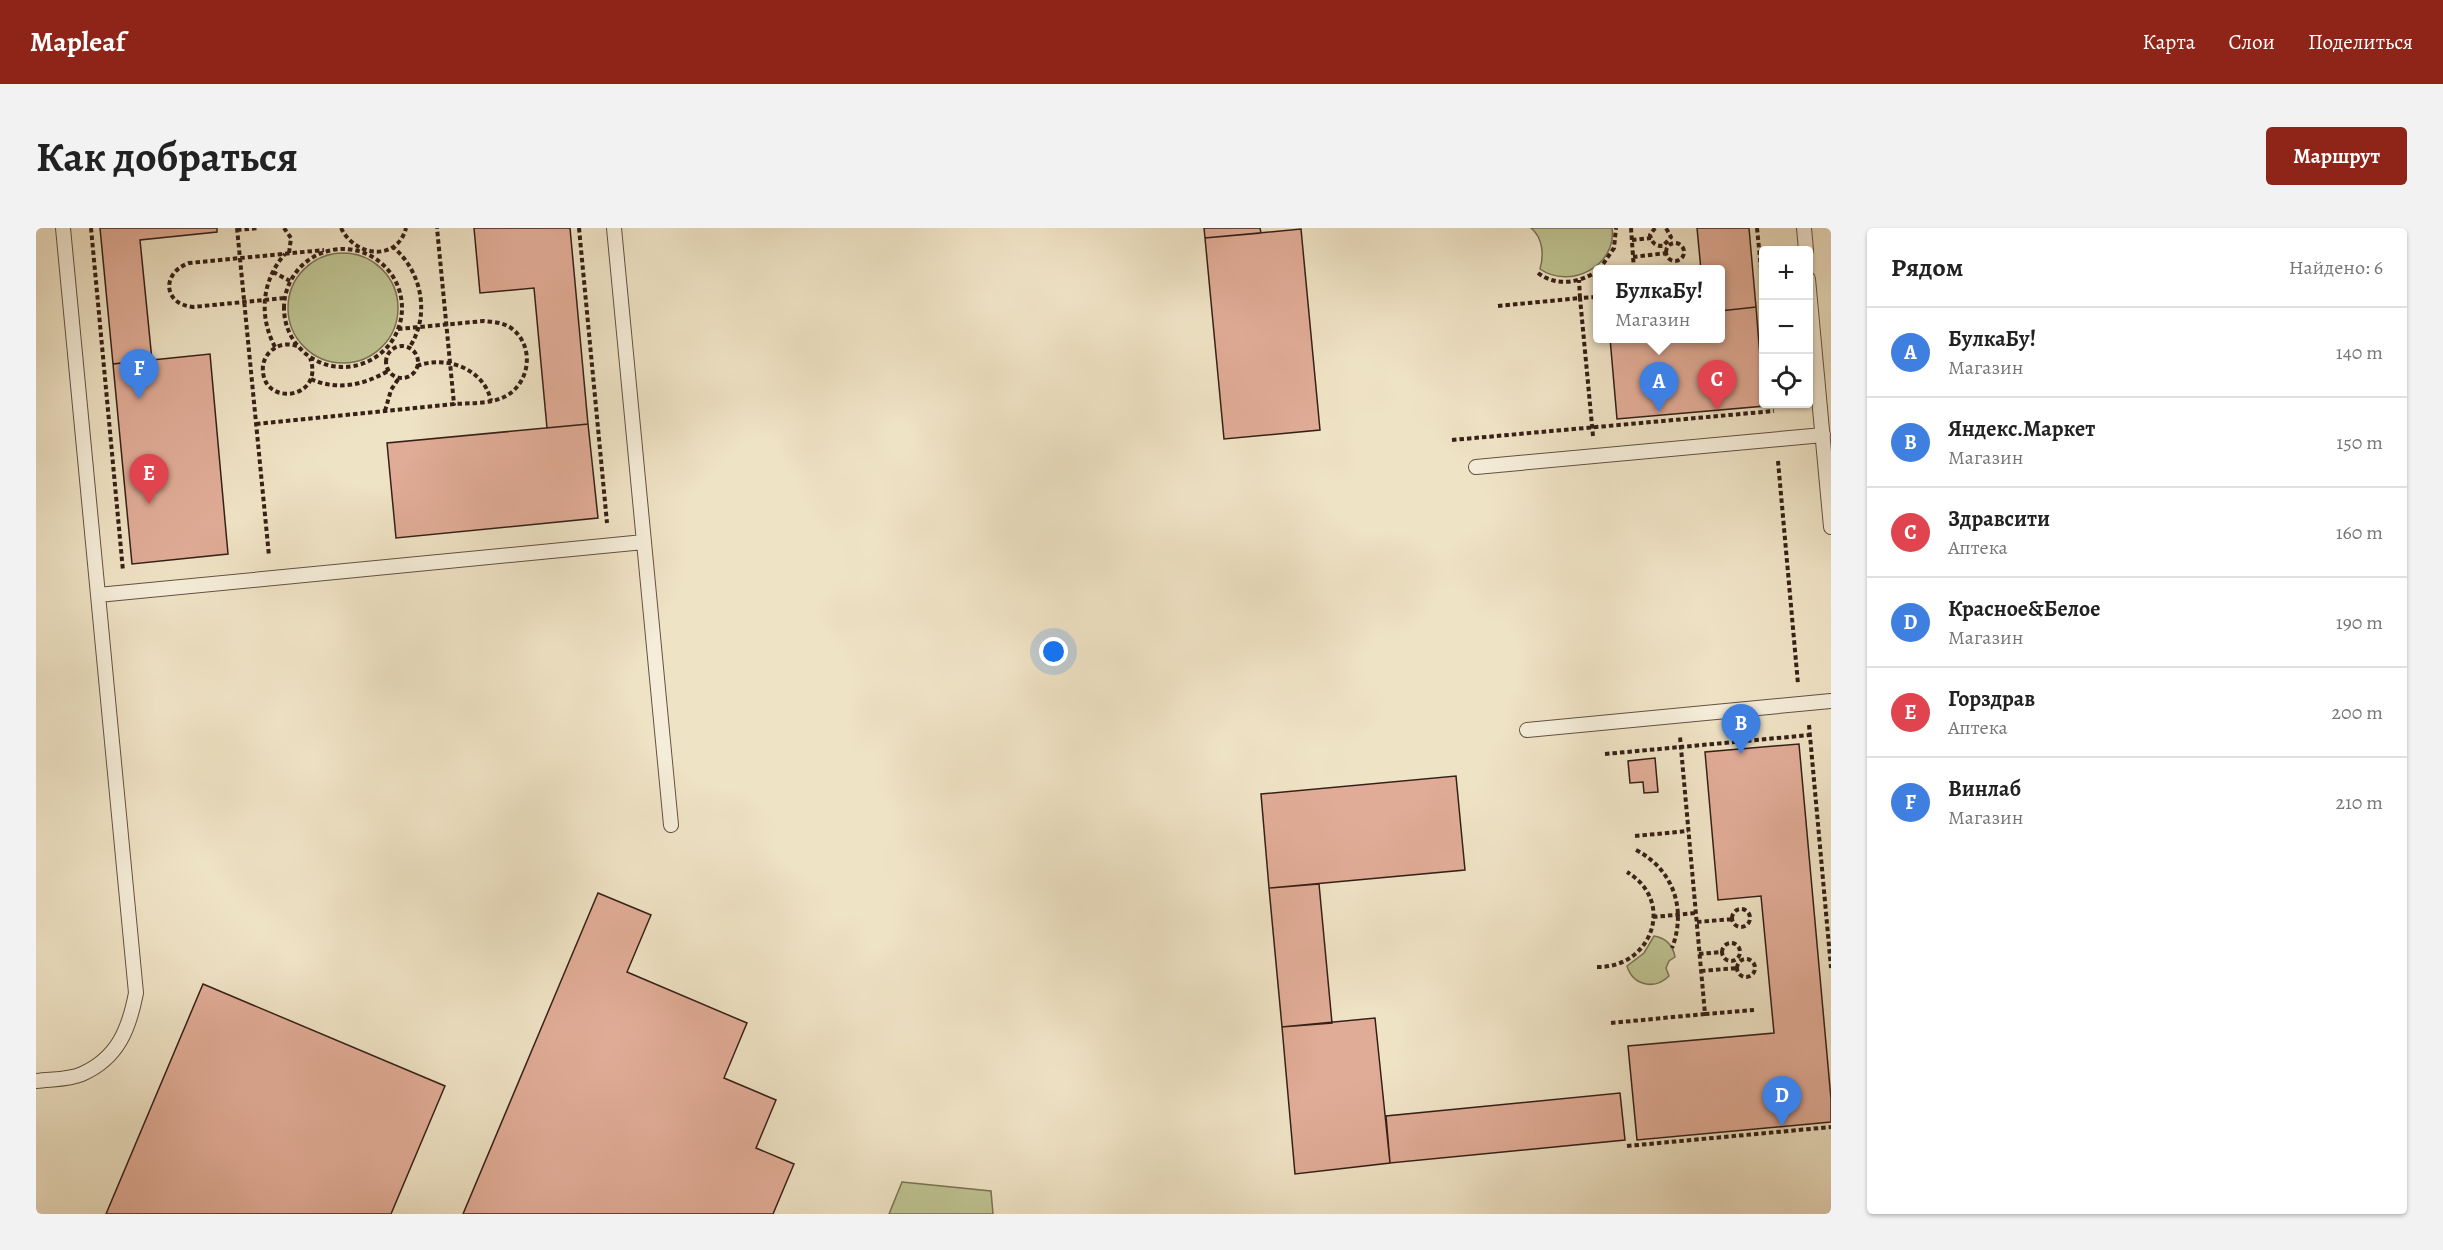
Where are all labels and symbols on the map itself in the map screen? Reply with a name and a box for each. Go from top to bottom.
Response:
pin: F [120,350,158,399]
pin: C [1698,360,1736,410]
pin: A [1640,362,1678,412]
pin: E [130,454,168,504]
your location [1039,637,1068,666]
pin: B [1722,704,1760,754]
pin: D [1762,1076,1802,1126]

